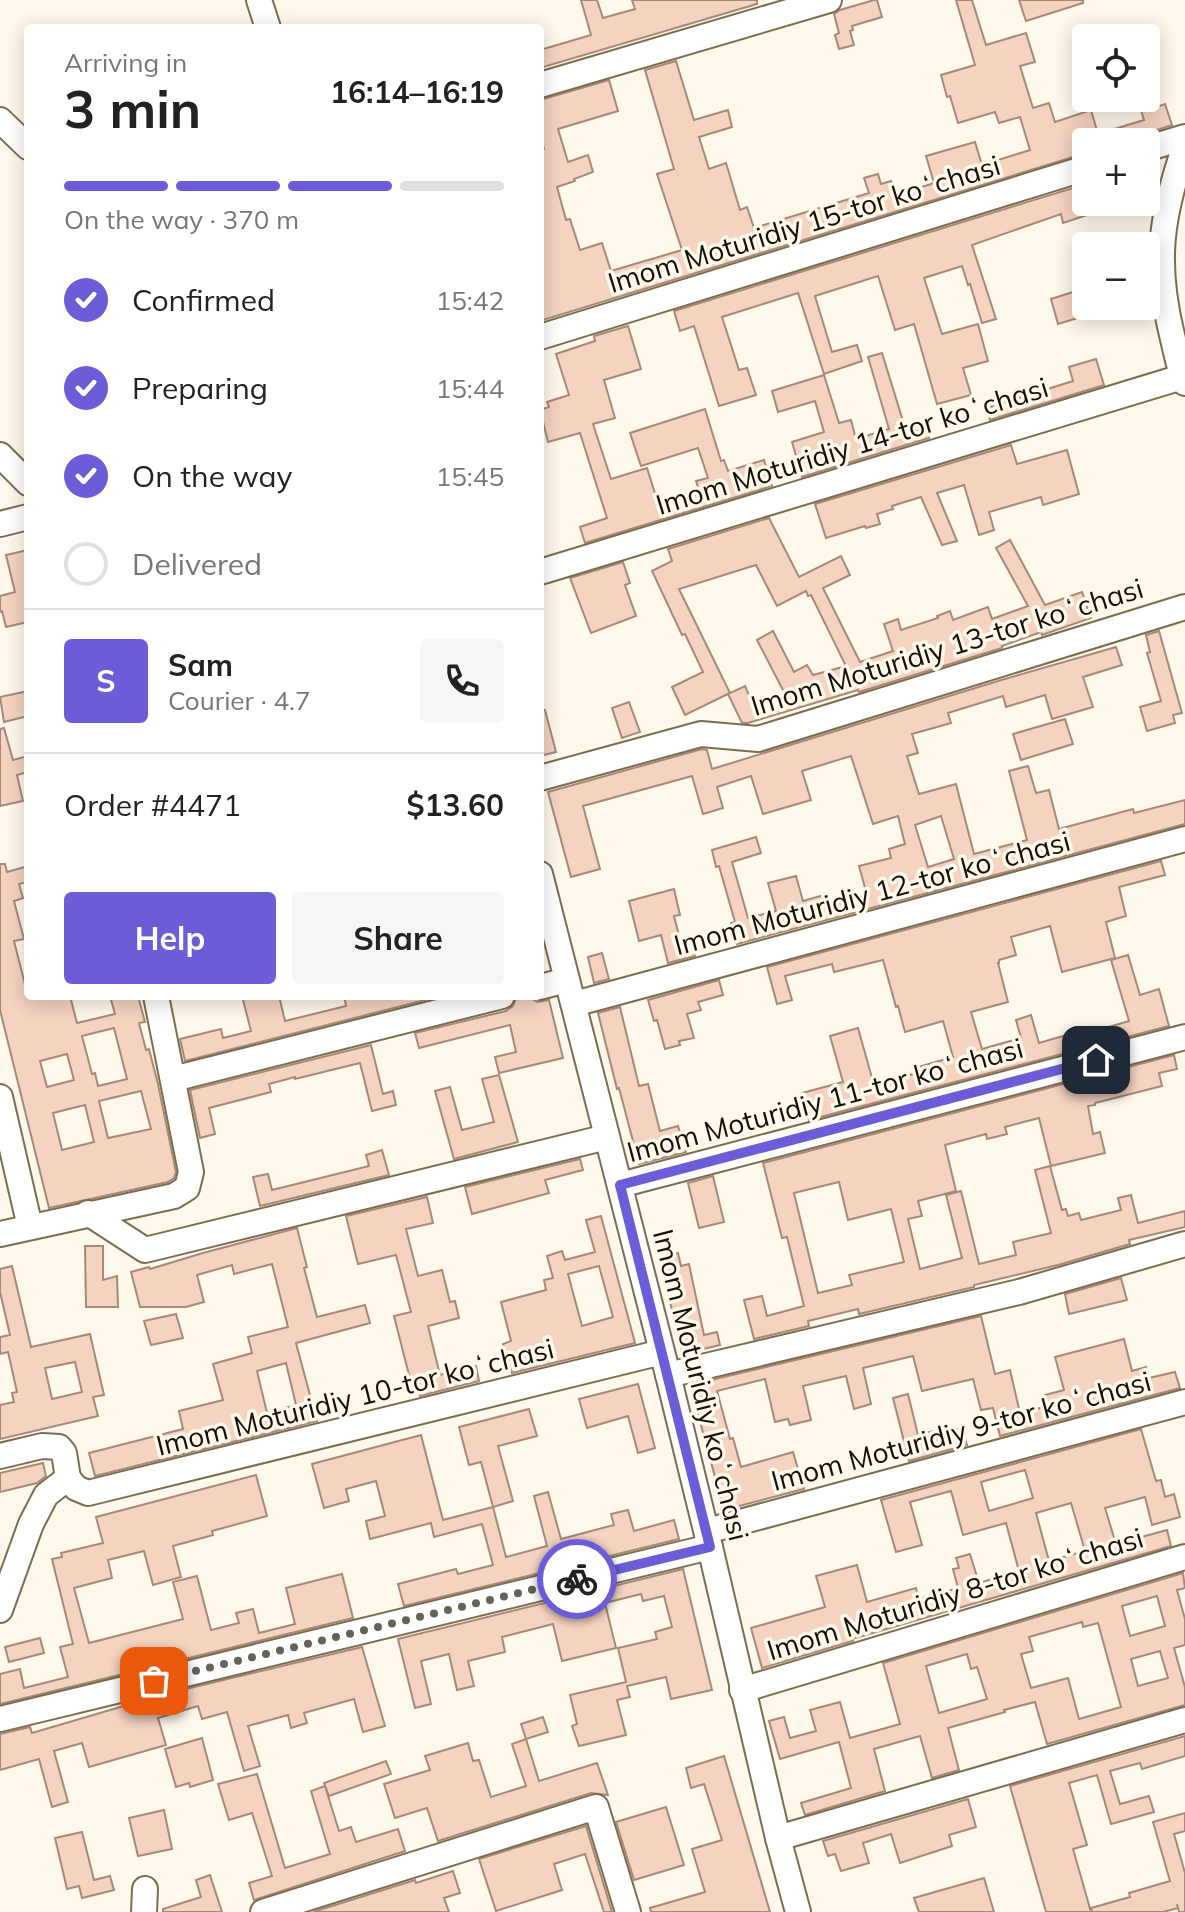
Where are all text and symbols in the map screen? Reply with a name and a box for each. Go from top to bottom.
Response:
map controls [1072,24,1160,320]
button: locate [1072,24,1160,112]
text: Arriving in [64,46,187,79]
text: 16:14–16:19 [330,73,504,111]
text: 3 min [64,76,201,141]
button: + [1072,128,1160,216]
street label: Imom Moturidiy 15-tor koʻchasi [603,147,1004,300]
text: On the way · 370 m [64,203,299,236]
button: − [1072,232,1160,320]
icon: check [64,278,108,322]
text: Confirmed [132,281,275,319]
text: 15:42 [436,284,504,317]
icon: check [64,366,108,410]
text: Preparing [132,369,268,407]
street label: Imom Moturidiy 14-tor koʻchasi [651,369,1052,522]
text: 15:44 [436,372,504,405]
icon: check [64,454,108,498]
text: On the way [132,457,292,495]
text: 15:45 [436,460,504,493]
text: Delivered [132,545,262,583]
street label: Imom Moturidiy 13-tor koʻchasi [746,570,1147,723]
button: phone [420,639,504,723]
text: Sam [168,646,233,684]
text: S [96,662,116,700]
text: Courier · 4.7 [168,684,311,717]
text: Order #4471 [64,786,241,824]
text: $13.60 [407,786,504,824]
street label: Imom Moturidiy 12-tor koʻchasi [670,823,1074,962]
button: Help [64,892,276,984]
button: Share [292,892,504,984]
pin [1062,1026,1130,1094]
street label: Imom Moturidiy 11-tor koʻchasi [623,1030,1027,1169]
icon: home [1074,1038,1118,1082]
street label: Imom Moturidiy koʻchasi [646,1226,757,1544]
street label: Imom Moturidiy 10-tor koʻchasi [153,1330,557,1463]
street label: Imom Moturidiy 9-tor koʻchasi [767,1363,1155,1498]
street label: Imom Moturidiy 8-tor koʻchasi [762,1520,1147,1668]
courier [537,1539,617,1619]
icon: bike [555,1557,599,1601]
pin [120,1647,188,1715]
icon: bag [132,1659,176,1703]

